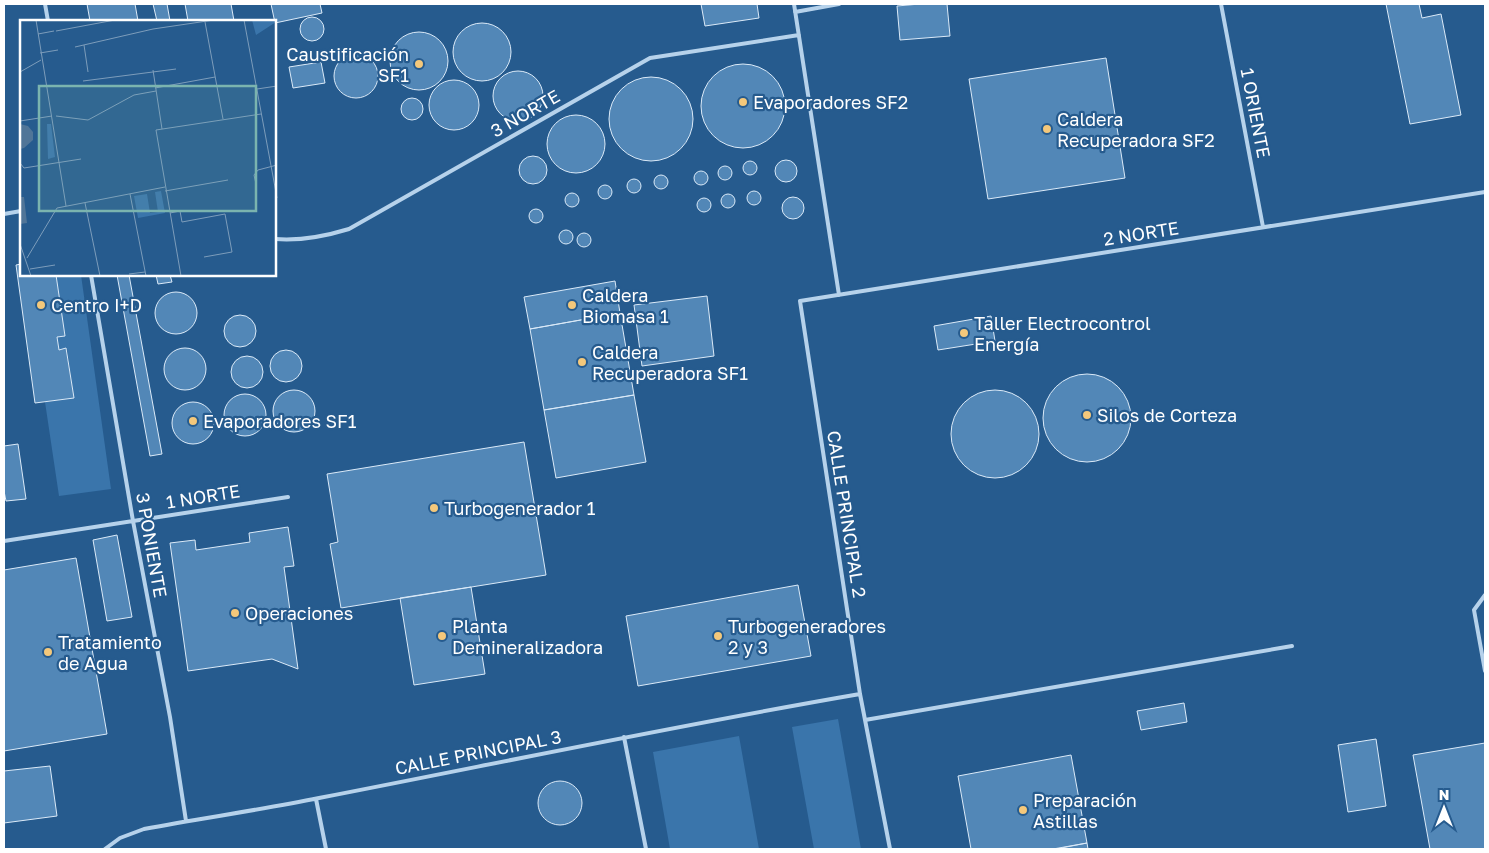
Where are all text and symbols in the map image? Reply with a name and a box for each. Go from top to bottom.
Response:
inset map [20,20,276,276]
place label: Caustificación SF1 [286,43,409,86]
marker: Caustificación SF1 [413,58,425,70]
street label: 1 ORIENTE [1236,66,1276,160]
street label: 3 NORTE [486,84,564,142]
place label: Evaporadores SF2 [753,91,908,113]
marker: Evaporadores SF2 [737,96,749,108]
place label: Caldera Recuperadora SF2 [1057,108,1215,151]
marker: Caldera Recuperadora SF2 [1041,123,1053,135]
street label: 2 NORTE [1102,216,1180,250]
place label: Caldera Biomasa 1 [582,284,669,327]
place label: Centro I+D [51,294,142,316]
marker: Centro I+D [35,299,47,311]
marker: Caldera Biomasa 1 [566,299,578,311]
place label: Taller Electrocontrol Energía [974,312,1151,355]
marker: Taller Electrocontrol Energía [958,327,970,339]
place label: Caldera Recuperadora SF1 [592,341,748,384]
marker: Caldera Recuperadora SF1 [576,356,588,368]
place label: Silos de Corteza [1097,404,1237,426]
marker: Silos de Corteza [1081,409,1093,421]
place label: Evaporadores SF1 [203,410,357,432]
marker: Evaporadores SF1 [187,415,199,427]
street label: CALLE PRINCIPAL 2 [823,429,871,599]
street label: 1 NORTE [165,479,241,513]
street label: 3 PONIENTE [132,491,172,599]
place label: Turbogenerador 1 [444,497,596,519]
marker: Turbogenerador 1 [428,502,440,514]
place label: Operaciones [245,602,353,624]
marker: Operaciones [229,607,241,619]
place label: Planta Demineralizadora [452,615,603,658]
place label: Turbogeneradores 2 y 3 [728,615,886,658]
marker: Planta Demineralizadora [436,630,448,642]
marker: Turbogeneradores 2 y 3 [712,630,724,642]
place label: Tratamiento de Agua [58,631,162,674]
marker: Tratamiento de Agua [42,646,54,658]
street label: CALLE PRINCIPAL 3 [393,725,563,779]
north arrow [1419,783,1469,833]
text: N [1439,786,1449,803]
place label: Preparación Astillas [1033,789,1137,832]
marker: Preparación Astillas [1017,804,1029,816]

